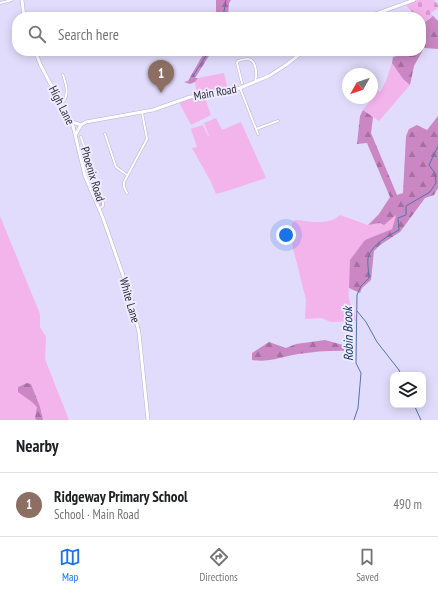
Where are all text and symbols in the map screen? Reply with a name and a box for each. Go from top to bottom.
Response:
search box [12,12,426,56]
icon: search [26,23,48,45]
text: Search here [58,25,119,44]
pin: 1 [148,60,174,93]
north arrow [342,68,378,104]
street label: Main Road [192,81,238,103]
street label: High Lane [46,83,78,127]
street label: Phoenix Road [78,145,108,203]
your location [276,225,296,245]
street label: White Lane [116,276,144,324]
water label: Robin Brook [339,305,357,361]
map controls [390,372,426,408]
button: layers [390,372,426,408]
text: Nearby [16,435,59,457]
text: Ridgeway Primary School [54,487,188,506]
text: 1 [26,496,32,513]
text: 490 m [393,496,422,513]
text: School · Main Road [54,506,139,523]
tab: Map [59,546,81,584]
tab: Directions [200,546,238,584]
tab: Saved [356,546,379,584]

